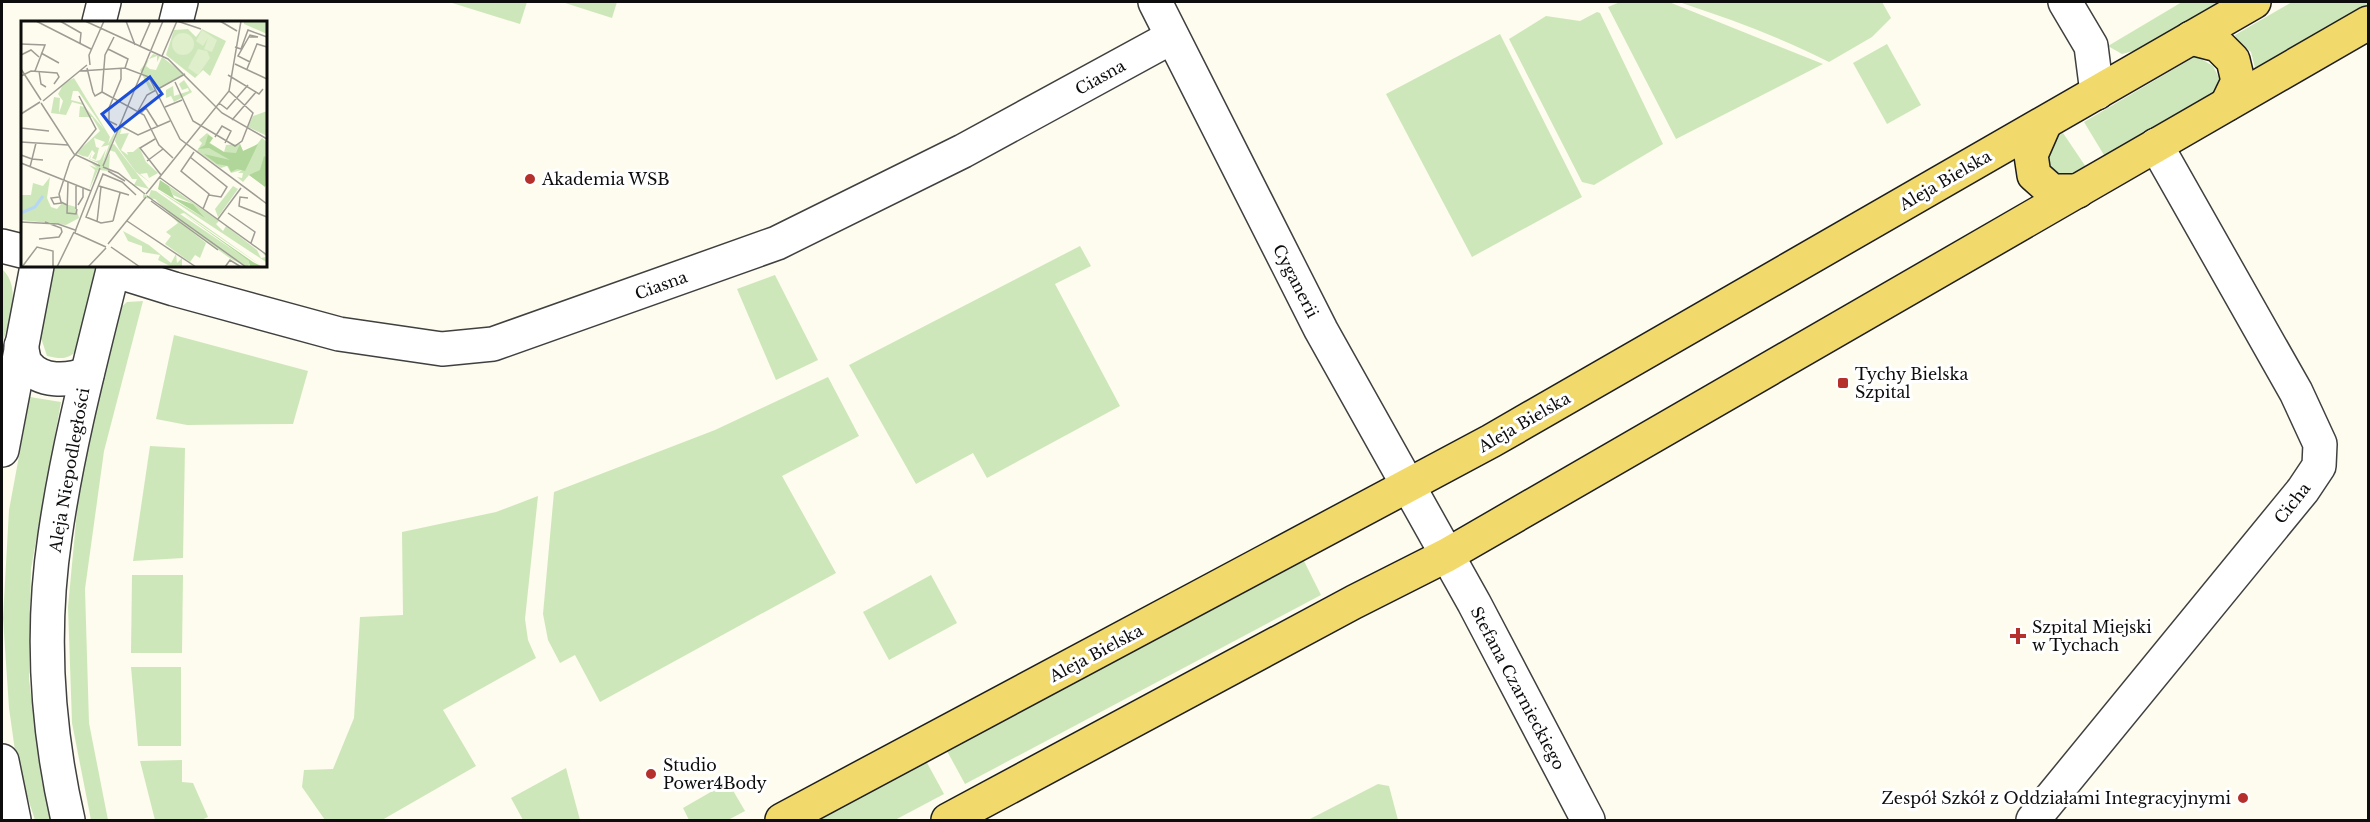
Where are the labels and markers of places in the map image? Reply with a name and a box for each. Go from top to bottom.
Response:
place label: Akademia WSB [541,169,669,189]
marker: Akademia WSB [523,172,537,186]
place label: Tychy Bielska Szpital [1855,364,1968,402]
marker: Tychy Bielska Szpital [1836,376,1850,390]
place label: Szpital Miejski w Tychach [2032,617,2152,655]
marker: Szpital Miejski w Tychach [2009,627,2027,645]
place label: Studio Power4Body [663,755,768,793]
marker: Studio Power4Body [644,767,658,781]
place label: Zespół Szkół z Oddziałami Integracyjnymi [1881,788,2232,808]
marker: Zespół Szkół z Oddziałami Integracyjnymi [2236,791,2250,805]

